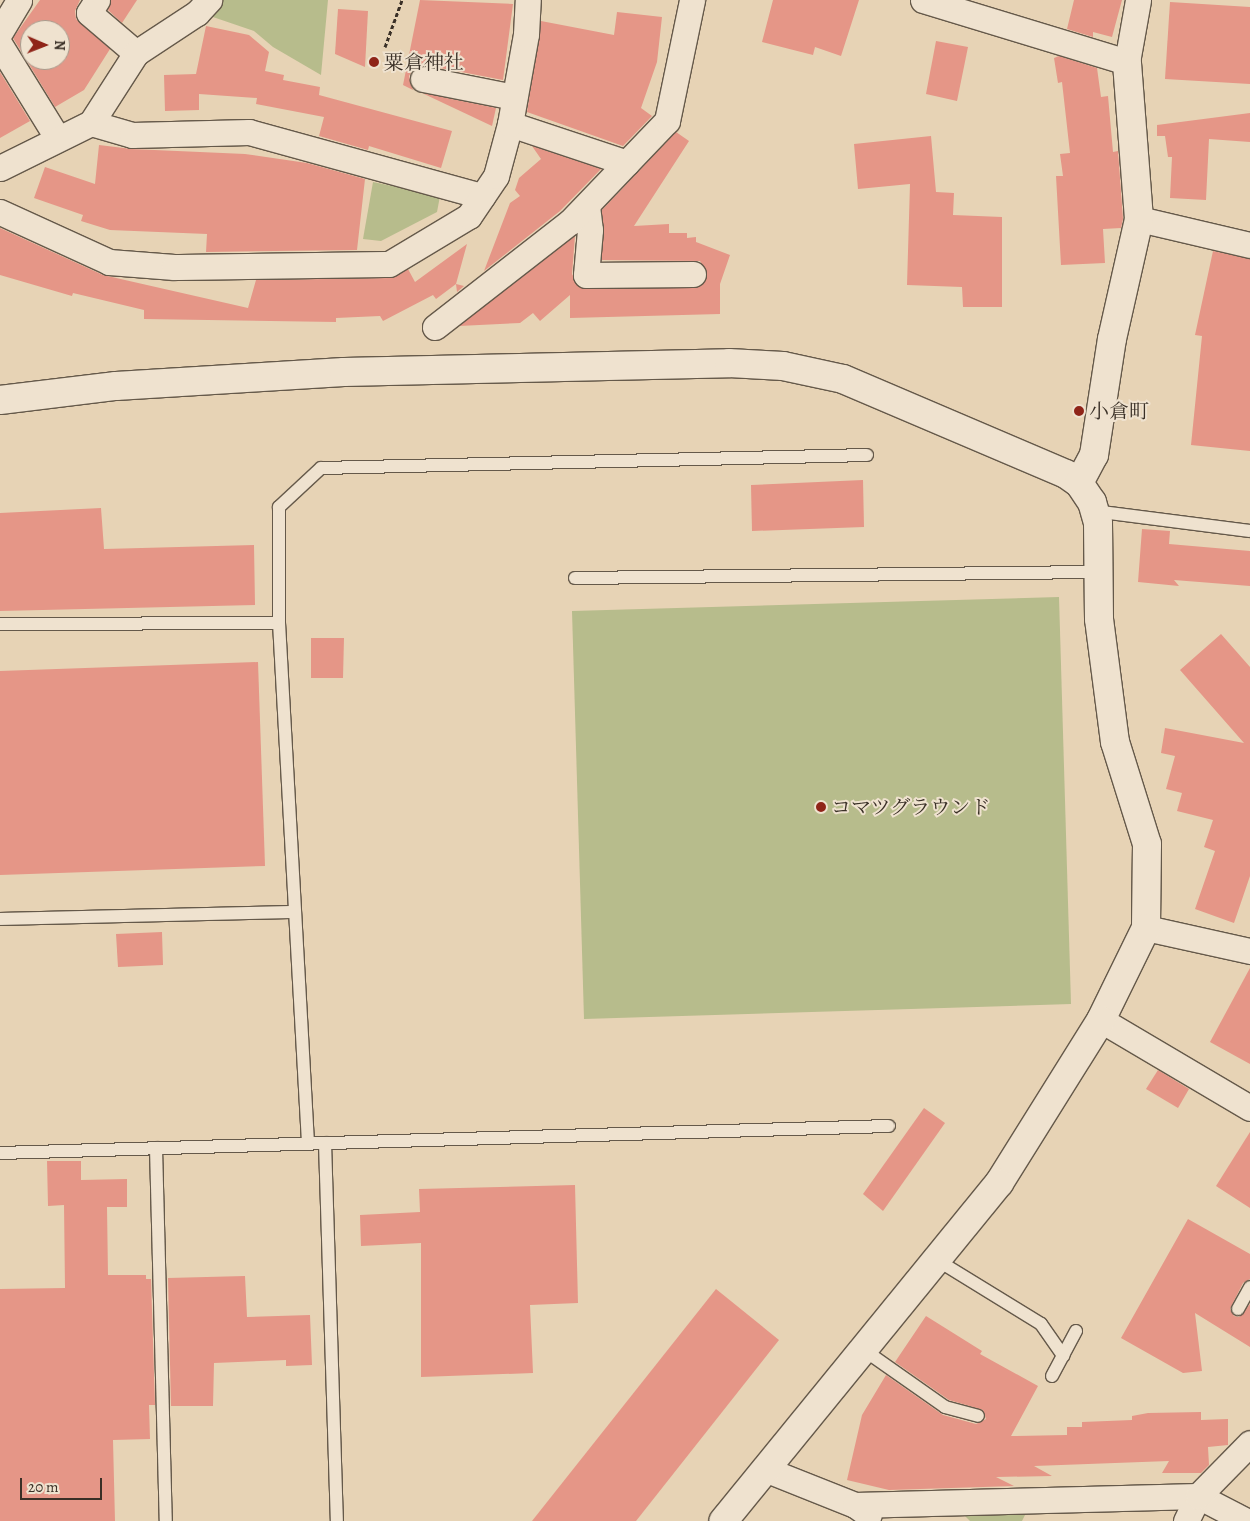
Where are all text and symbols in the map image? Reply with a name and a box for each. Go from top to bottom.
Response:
north arrow [20,20,70,70]
text: N [50,40,69,51]
place label: 粟倉神社 [384,50,464,74]
marker: 粟倉神社 [368,56,380,68]
place label: 小倉町 [1089,399,1149,423]
marker: 小倉町 [1073,405,1085,417]
place label: コマツグラウンド [831,795,991,819]
marker: コマツグラウンド [815,801,827,813]
scale bar [22,1468,105,1500]
text: 20 m [28,1477,59,1497]

